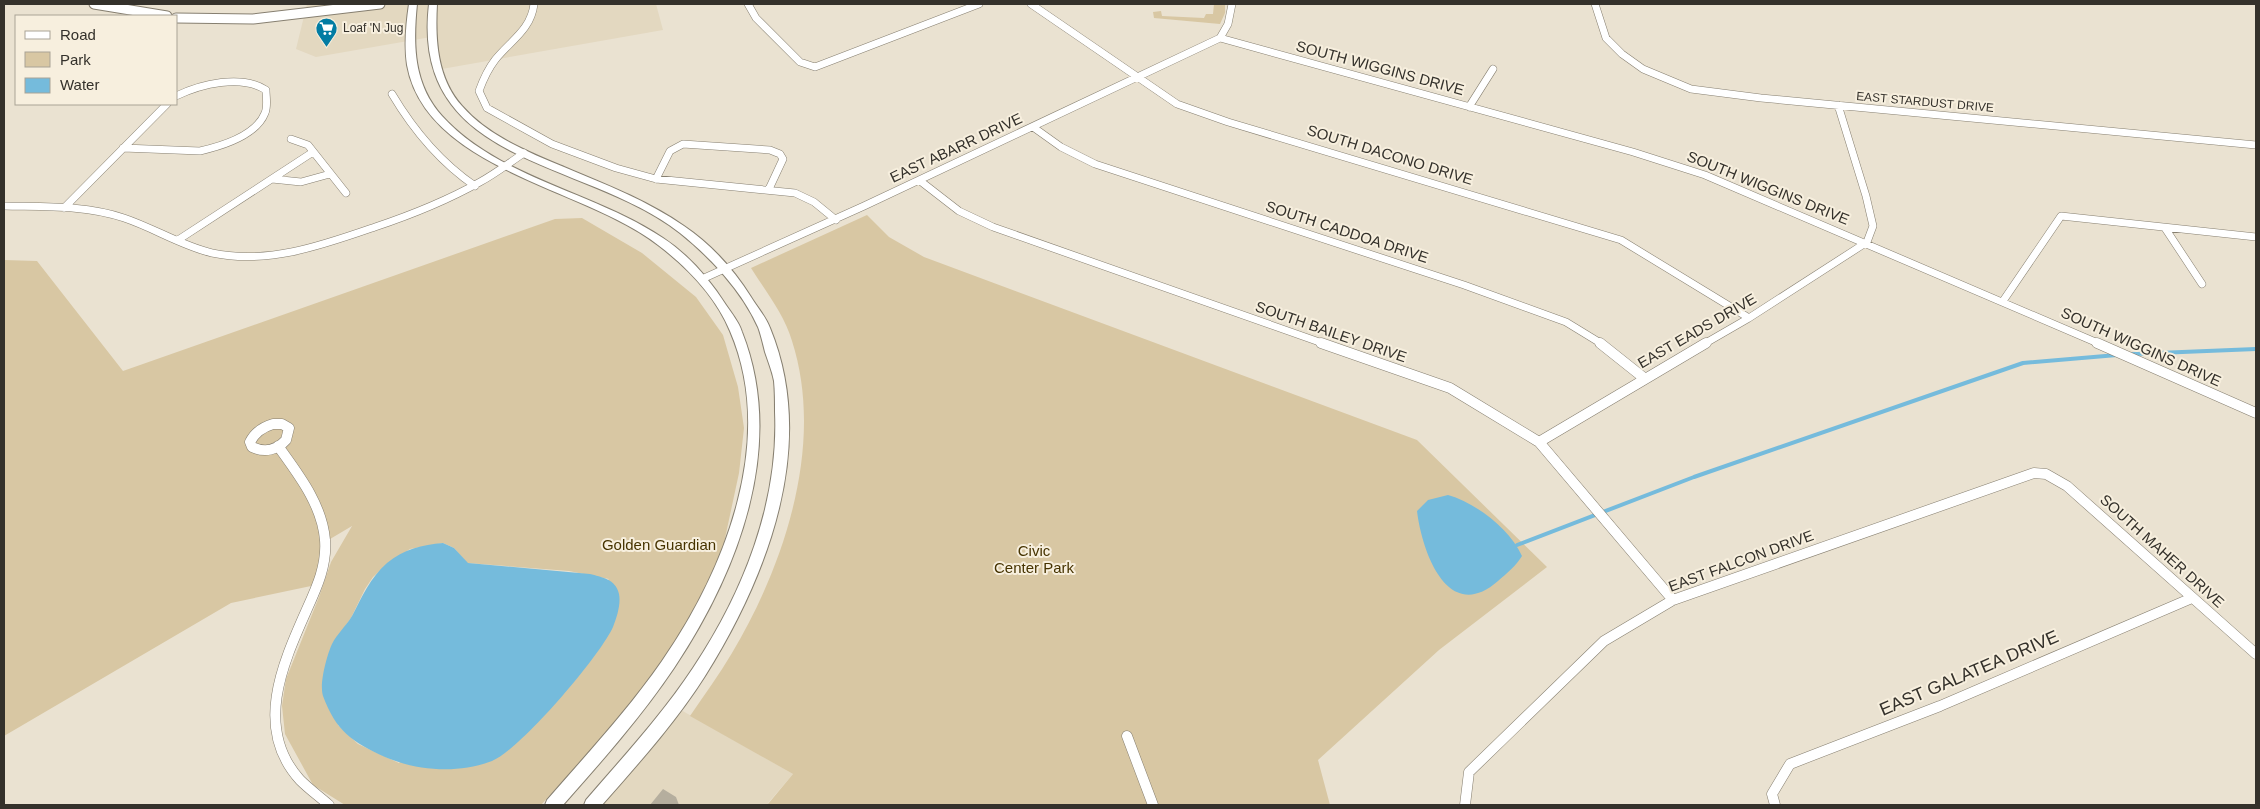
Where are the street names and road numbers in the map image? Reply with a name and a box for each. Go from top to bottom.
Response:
street label: SOUTH WIGGINS DRIVE [1294,37,1466,98]
street label: EAST STARDUST DRIVE [1856,89,1994,115]
street label: EAST ABARR DRIVE [887,109,1025,186]
street label: SOUTH DACONO DRIVE [1305,121,1475,188]
street label: SOUTH WIGGINS DRIVE [1685,147,1852,228]
street label: SOUTH CADDOA DRIVE [1264,197,1431,266]
street label: EAST EADS DRIVE [1635,290,1759,371]
street label: SOUTH BAILEY DRIVE [1253,298,1409,365]
street label: SOUTH WIGGINS DRIVE [2059,304,2224,390]
street label: SOUTH MAHER DRIVE [2097,490,2228,611]
street label: EAST FALCON DRIVE [1666,526,1816,595]
street label: EAST GALATEA DRIVE [1877,626,2061,720]

